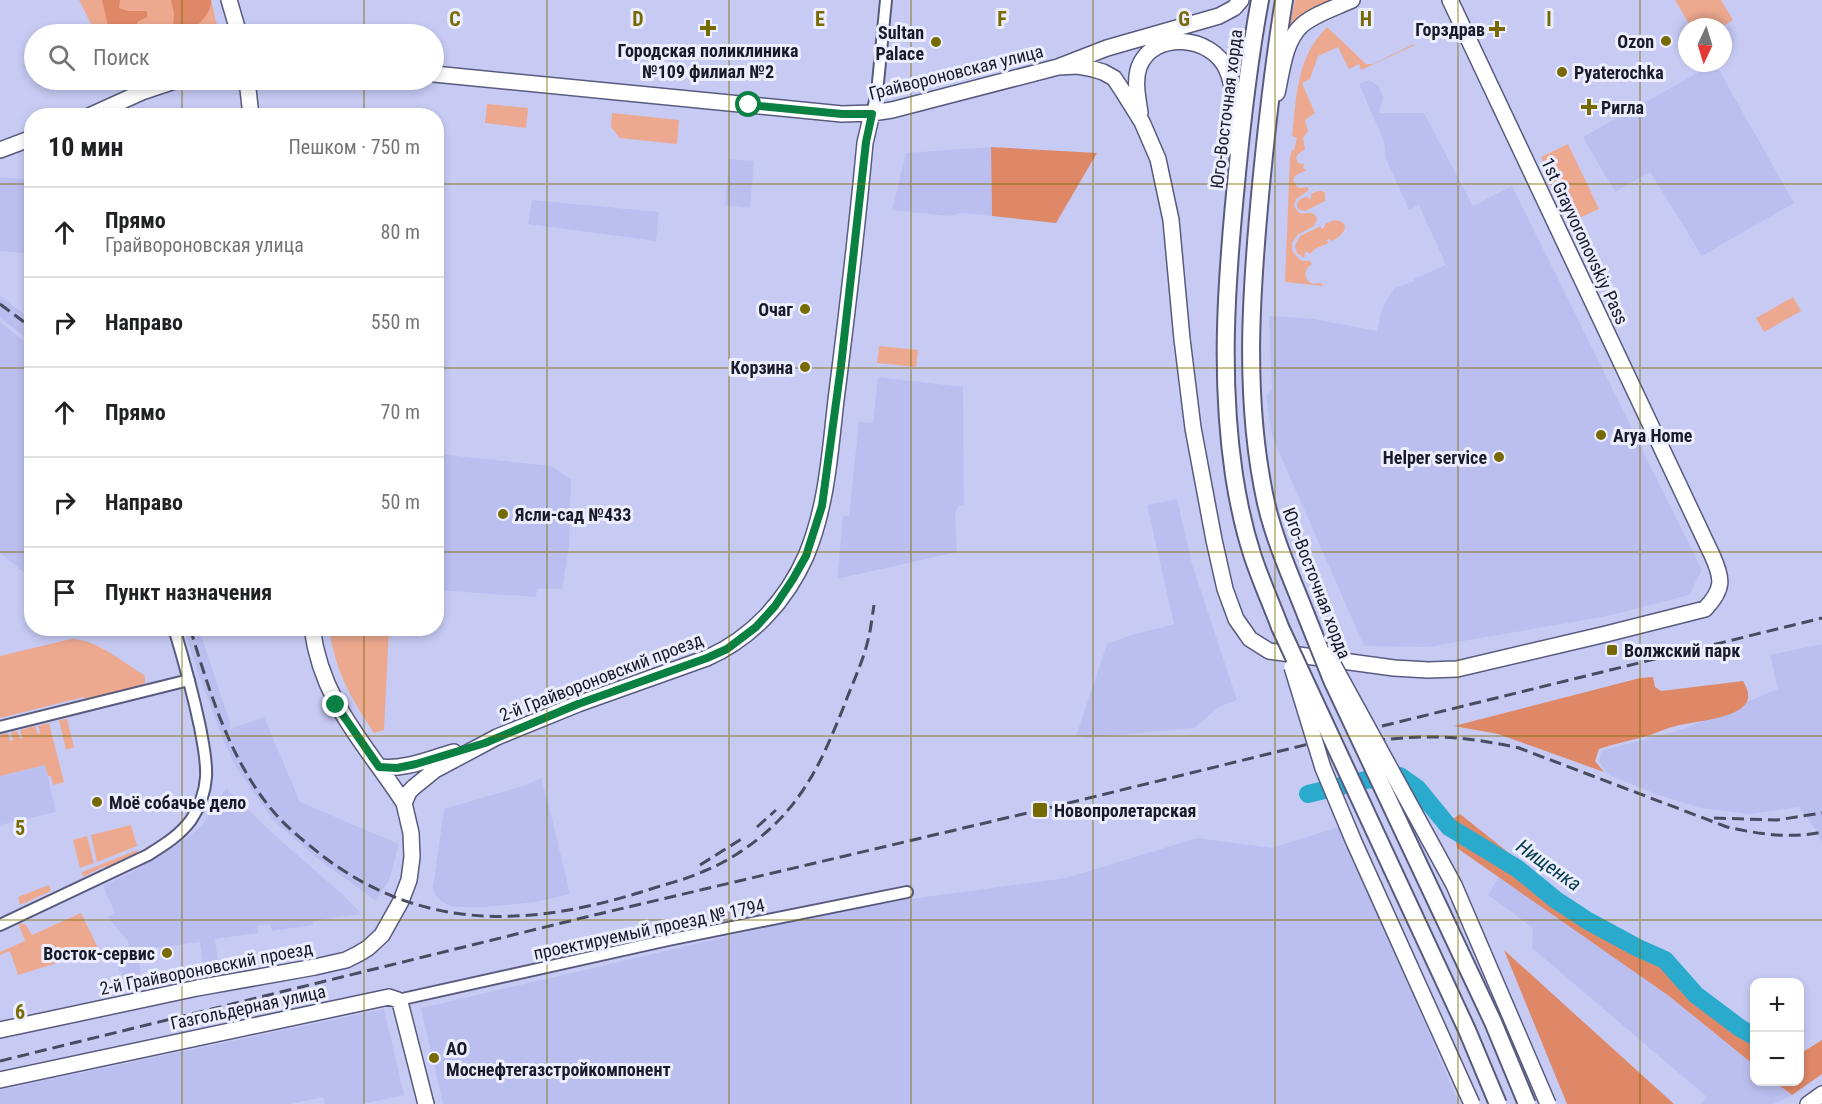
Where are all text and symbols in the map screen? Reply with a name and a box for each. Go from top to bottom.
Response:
text: C [449,7,461,31]
text: D [632,7,644,31]
text: E [815,7,825,31]
text: F [997,7,1007,31]
text: G [1178,7,1190,31]
text: H [1360,7,1372,31]
text: I [1546,7,1552,31]
north arrow [1678,18,1732,72]
marker: Городская поликлиника №109 филиал №2 [699,19,717,37]
place label: Горздрав [1415,19,1485,40]
place label: Sultan Palace [875,22,924,64]
marker: Горздрав [1490,22,1504,36]
search box [24,24,444,90]
street label: Юго-Восточная хорда [1206,28,1246,190]
place label: Ozon [1617,31,1654,52]
marker: Ozon [1659,34,1673,48]
marker: Sultan Palace [929,35,943,49]
place label: Городская поликлиника №109 филиал №2 [617,40,799,82]
street label: Грайвороновская улица [867,40,1045,104]
icon: search [45,41,78,74]
text: Поиск [93,45,150,70]
place label: Pyaterochka [1574,62,1664,83]
marker: Pyaterochka [1555,65,1569,79]
route start [735,91,761,117]
place label: Ригла [1601,97,1644,118]
marker: Ригла [1582,100,1596,114]
text: 10 мин [48,132,124,162]
text: Пешком · 750 m [288,135,420,159]
street label: 1st Grayvoronovskiy Pass [1537,154,1633,328]
text: Прямо [105,208,166,233]
icon: ahead [48,216,81,249]
text: 80 m [381,220,420,244]
text: Грайвороновская улица [105,233,304,257]
place label: Очаг [758,299,793,320]
marker: Очаг [798,302,812,316]
icon: right [48,306,81,339]
text: Направо [105,310,183,335]
text: 550 m [371,310,420,334]
place label: Корзина [731,357,793,378]
marker: Корзина [798,360,812,374]
icon: ahead [48,396,81,429]
text: Прямо [105,400,166,425]
text: 70 m [381,400,420,424]
place label: Arya Home [1613,425,1693,446]
marker: Arya Home [1594,428,1608,442]
place label: Helper service [1383,447,1487,468]
marker: Helper service [1492,450,1506,464]
icon: right [48,486,81,519]
text: Направо [105,490,183,515]
text: 50 m [381,490,420,514]
place label: Ясли-сад №433 [514,504,631,525]
street label: Юго-Восточная хорда [1278,504,1356,662]
marker: Ясли-сад №433 [496,507,510,521]
icon: arrive [48,576,81,609]
text: Пункт назначения [105,580,272,605]
street label: 2-й Грайвороновский проезд [496,628,706,726]
place label: Волжский парк [1624,640,1740,661]
marker: Волжский парк [1605,643,1619,657]
route end [322,691,348,717]
place label: Моё собачье дело [109,792,246,813]
marker: Моё собачье дело [90,795,104,809]
place label: Новопролетарская [1054,800,1196,821]
marker: Новопролетарская [1031,801,1049,819]
text: 5 [15,816,25,840]
water label: Нищенка [1512,834,1586,896]
street label: проектируемый проезд № 1794 [532,894,767,964]
street label: 2-й Грайвороновский проезд [98,937,314,999]
place label: Восток-сервис [43,943,155,964]
marker: Восток-сервис [160,946,174,960]
map controls [1750,978,1804,1086]
button: + [1750,978,1804,1032]
street label: Газгольдерная улица [169,980,327,1034]
text: 6 [15,1000,25,1024]
button: − [1750,1032,1804,1086]
place label: АО Моснефтегазстройкомпонент [446,1038,671,1080]
marker: АО Моснефтегазстройкомпонент [427,1051,441,1065]

